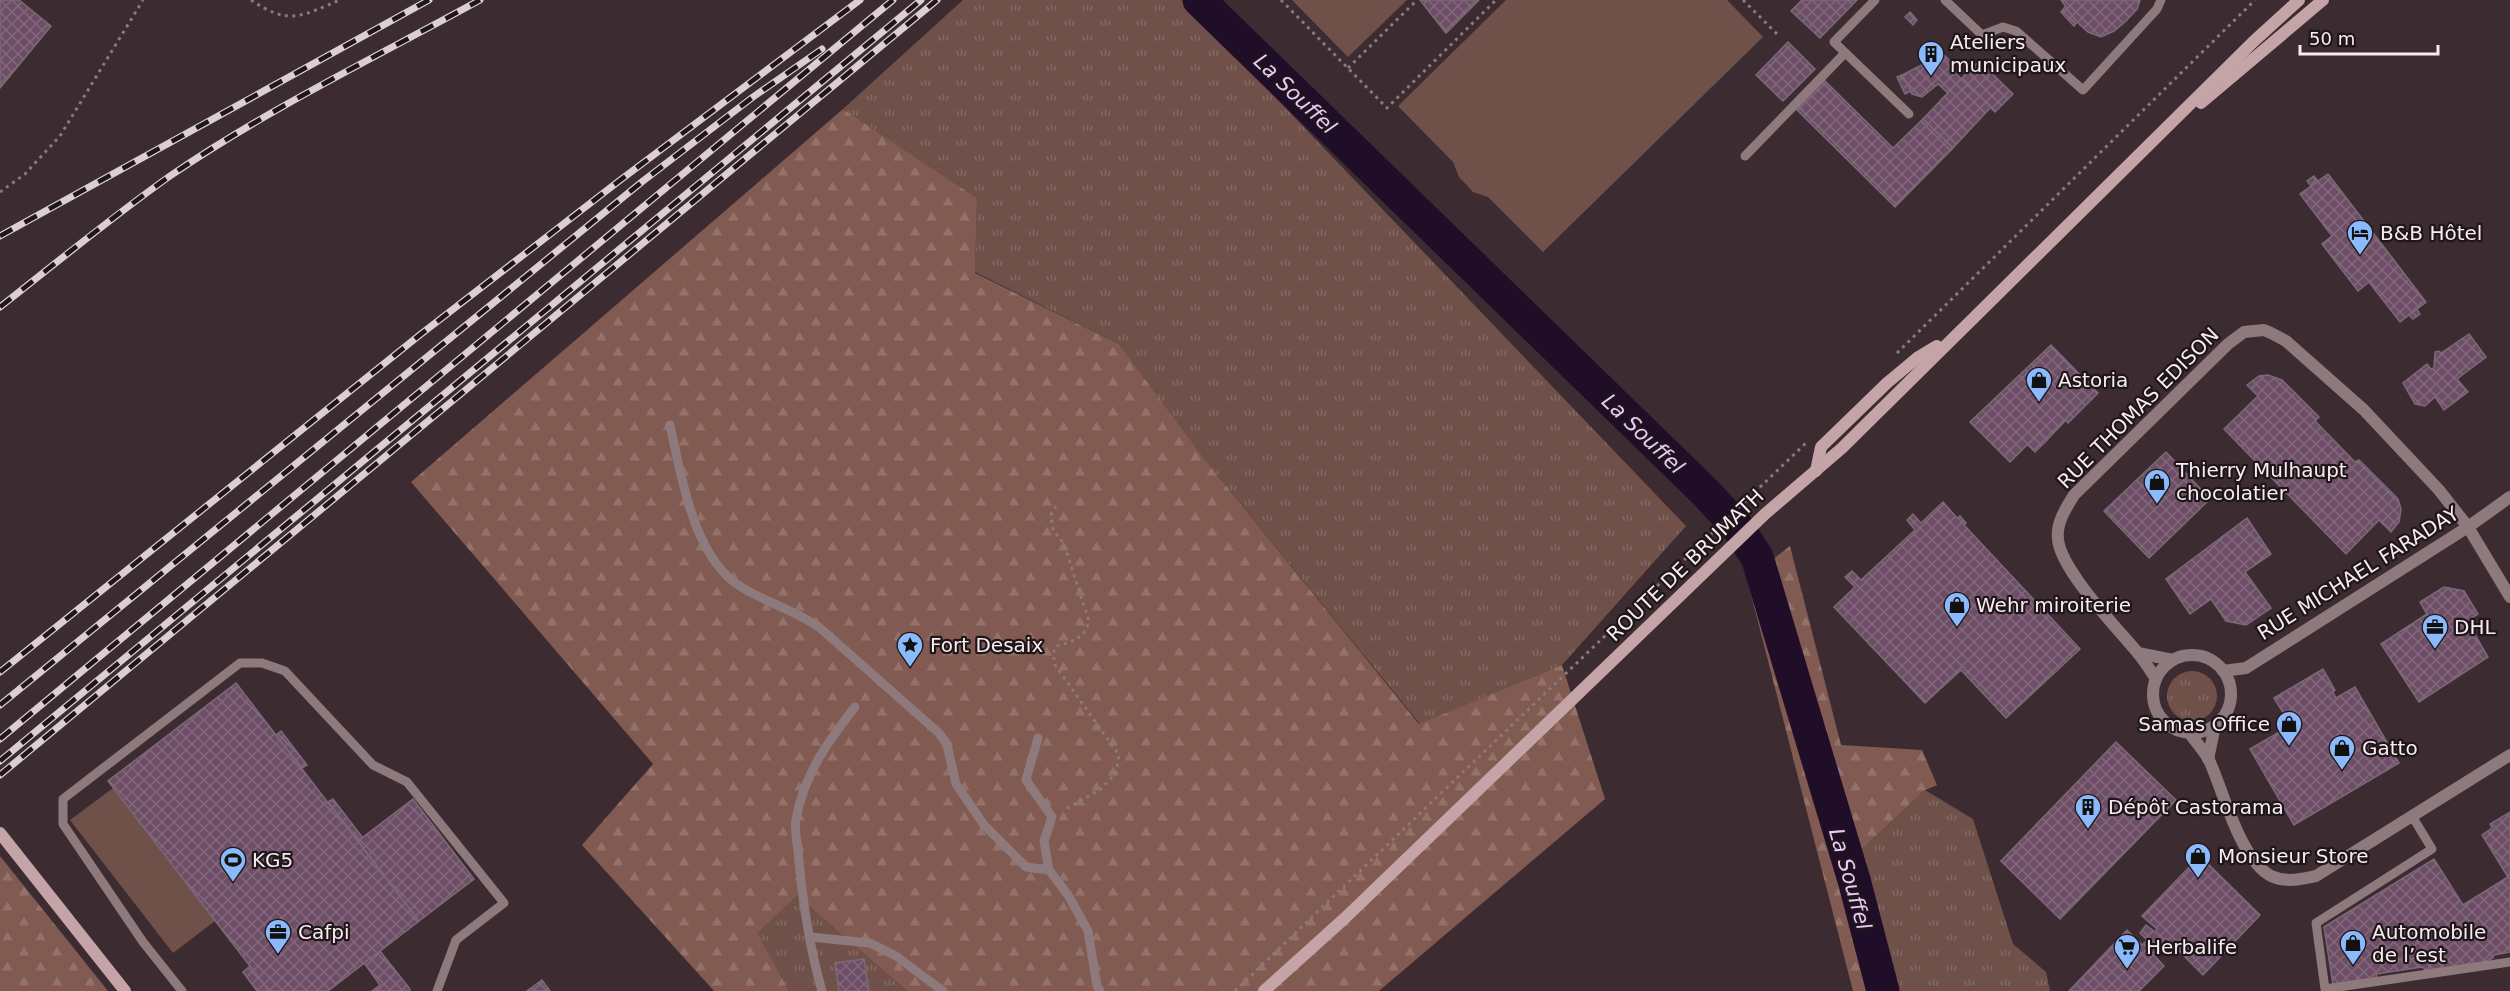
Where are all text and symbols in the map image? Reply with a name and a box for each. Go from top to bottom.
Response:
scale bar [2300,18,2438,56]
text: 50 m [2309,28,2355,49]
place label: Ateliers municipaux [1950,30,2067,77]
building icon: Ateliers municipaux [1916,39,1946,77]
water label: La Souffel [1249,49,1341,139]
hotel icon: B&B Hôtel [2345,218,2375,256]
place label: B&B Hôtel [2380,221,2482,245]
street label: RUE THOMAS EDISON [2052,322,2224,494]
shop icon: Astoria [2024,365,2054,403]
place label: Astoria [2058,368,2128,392]
water label: La Souffel [1597,389,1689,479]
place label: Thierry Mulhaupt chocolatier [2175,458,2347,505]
shop icon: Thierry Mulhaupt chocolatier [2142,467,2172,505]
street label: ROUTE DE BRUMATH [1602,484,1768,646]
street label: RUE MICHAEL FARADAY [2253,501,2464,645]
shop icon: Wehr miroiterie [1942,590,1972,628]
place label: Wehr miroiterie [1976,593,2131,617]
office icon: DHL [2420,612,2450,650]
place label: DHL [2454,615,2496,639]
place icon: Fort Desaix [895,630,925,668]
place label: Fort Desaix [930,633,1043,657]
shop icon: Samas Office [2274,709,2304,747]
place label: Samas Office [2138,712,2270,736]
shop icon: Gatto [2327,733,2357,771]
place label: Gatto [2362,736,2418,760]
building icon: Dépôt Castorama [2073,792,2103,830]
place label: Dépôt Castorama [2108,795,2284,819]
water label: La Souffel [1824,825,1876,933]
shop icon: Monsieur Store [2183,841,2213,879]
place label: Monsieur Store [2218,844,2369,868]
sports icon: KG5 [218,845,248,883]
place label: KG5 [252,848,293,872]
office icon: Cafpi [263,917,293,955]
place label: Cafpi [298,920,350,944]
place label: Automobile de l’est [2372,920,2486,967]
shop icon: Automobile de l’est [2338,928,2368,966]
supermarket icon: Herbalife [2112,932,2142,970]
place label: Herbalife [2146,935,2237,959]

